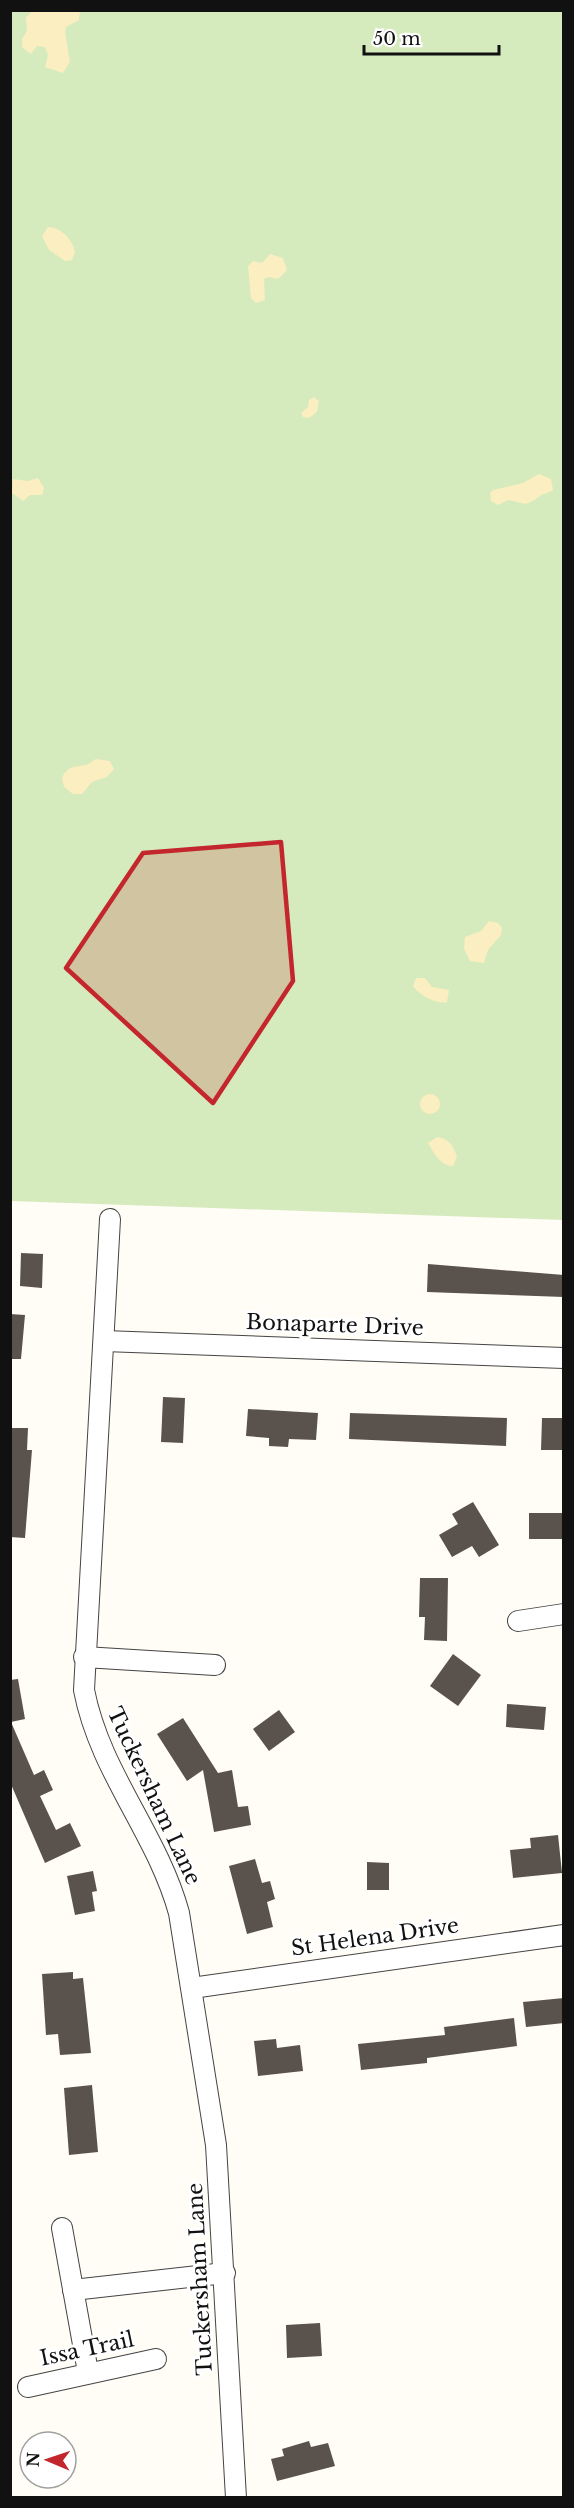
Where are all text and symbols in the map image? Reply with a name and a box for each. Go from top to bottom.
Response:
scale bar [364,18,499,56]
text: 50 m [373,28,421,50]
street label: Bonaparte Drive [246,1309,424,1341]
street label: Tuckersham Lane [101,1703,207,1889]
street label: St Helena Drive [289,1912,461,1962]
street label: Tuckersham Lane [182,2182,218,2376]
street label: Issa Trail [38,2326,137,2372]
north arrow [18,2430,78,2490]
text: N [23,2452,43,2467]

